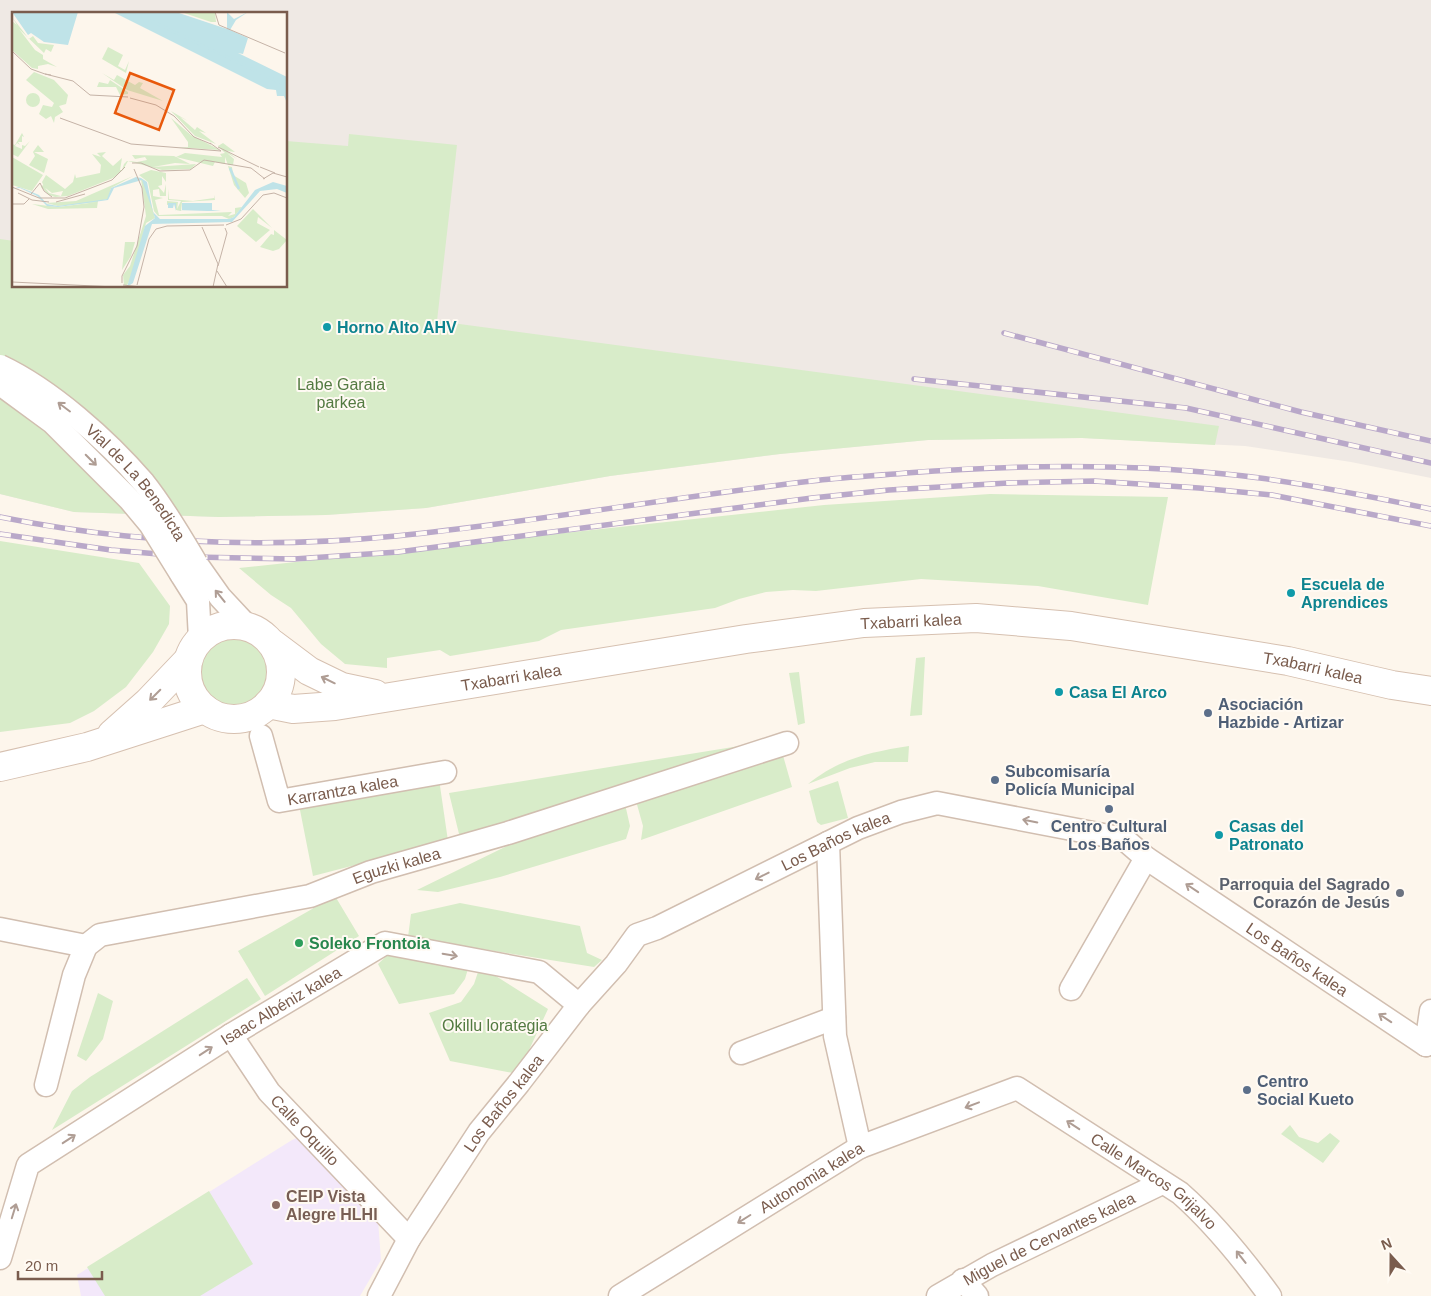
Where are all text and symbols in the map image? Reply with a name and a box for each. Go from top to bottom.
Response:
inset map [12,12,288,288]
place label: Horno Alto AHV [337,319,457,336]
marker: Horno Alto AHV [321,321,333,333]
park label: Labe Garaia parkea [297,376,385,411]
one-way arrow [58,401,71,412]
street label: Vial de La Benedicta [82,421,189,544]
one-way arrow [85,453,97,466]
place label: Escuela de Aprendices [1301,576,1388,611]
marker: Escuela de Aprendices [1285,587,1297,599]
one-way arrow [215,589,225,603]
street label: Txabarri kalea [860,611,962,632]
street label: Txabarri kalea [1262,649,1364,687]
street label: Txabarri kalea [460,661,563,694]
one-way arrow [321,675,336,684]
place label: Casa El Arco [1069,684,1167,701]
marker: Casa El Arco [1053,686,1065,698]
one-way arrow [149,689,161,701]
place label: Asociación Hazbide - Artizar [1218,696,1344,731]
marker: Asociación Hazbide - Artizar [1202,707,1214,719]
place label: Subcomisaría Policía Municipal [1005,763,1135,798]
street label: Karrantza kalea [286,772,399,808]
marker: Subcomisaría Policía Municipal [989,774,1001,786]
marker: Centro Cultural Los Baños [1103,803,1115,815]
street label: Los Baños kalea [778,809,893,874]
one-way arrow [1022,816,1038,826]
place label: Centro Cultural Los Baños [1051,818,1167,853]
place label: Casas del Patronato [1229,818,1304,853]
marker: Casas del Patronato [1213,829,1225,841]
street label: Eguzki kalea [350,845,442,887]
one-way arrow [754,871,769,881]
place label: Parroquia del Sagrado Corazón de Jesús [1219,876,1390,911]
one-way arrow [1186,883,1200,893]
marker: Parroquia del Sagrado Corazón de Jesús [1394,887,1406,899]
street label: Los Baños kalea [1243,919,1351,999]
place label: Soleko Frontoia [309,935,430,952]
marker: Soleko Frontoia [293,937,305,949]
one-way arrow [442,950,458,960]
street label: Isaac Albéniz kalea [218,963,344,1048]
one-way arrow [1378,1013,1392,1023]
park label: Okillu lorategia [442,1017,548,1034]
one-way arrow [198,1046,212,1056]
street label: Los Baños kalea [461,1051,547,1155]
place label: Centro Social Kueto [1257,1073,1354,1108]
marker: Centro Social Kueto [1241,1084,1253,1096]
street label: Calle Oquillo [267,1092,342,1169]
one-way arrow [964,1101,980,1110]
one-way arrow [1067,1120,1081,1130]
street label: Calle Marcos Grijalvo [1088,1130,1220,1233]
one-way arrow [61,1133,75,1143]
street label: Autonomia kalea [756,1139,867,1216]
place label: CEIP Vista Alegre HLHI [286,1188,378,1223]
street label: Miguel de Cervantes kalea [960,1189,1138,1289]
marker: CEIP Vista Alegre HLHI [270,1199,282,1211]
one-way arrow [9,1204,19,1220]
one-way arrow [738,1215,752,1225]
north arrow [1366,1231,1416,1281]
text: N [1379,1235,1394,1253]
scale bar [18,1248,101,1280]
one-way arrow [1235,1251,1246,1264]
text: 20 m [25,1257,58,1274]

